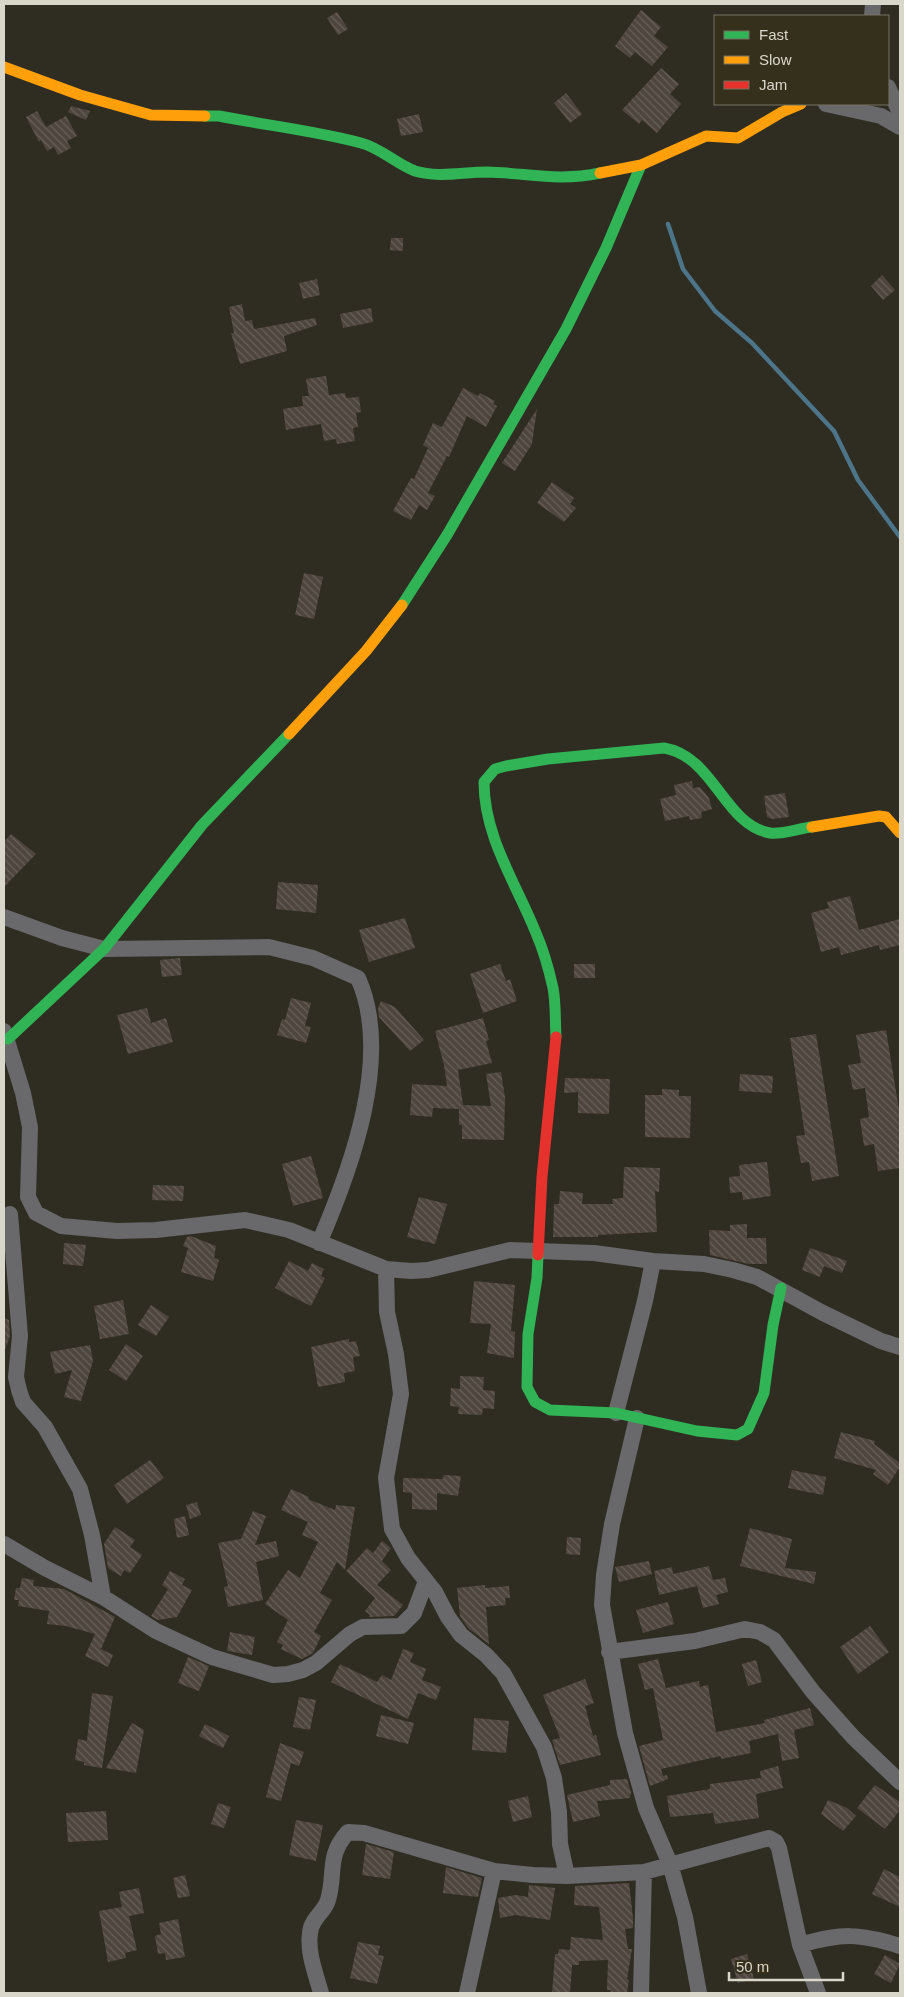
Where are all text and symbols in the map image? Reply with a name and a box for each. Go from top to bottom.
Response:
legend [714,15,889,105]
text: Fast [759,26,789,43]
text: Slow [759,51,792,68]
text: Jam [759,76,787,93]
scale bar [729,1950,843,1982]
text: 50 m [736,1958,769,1975]

